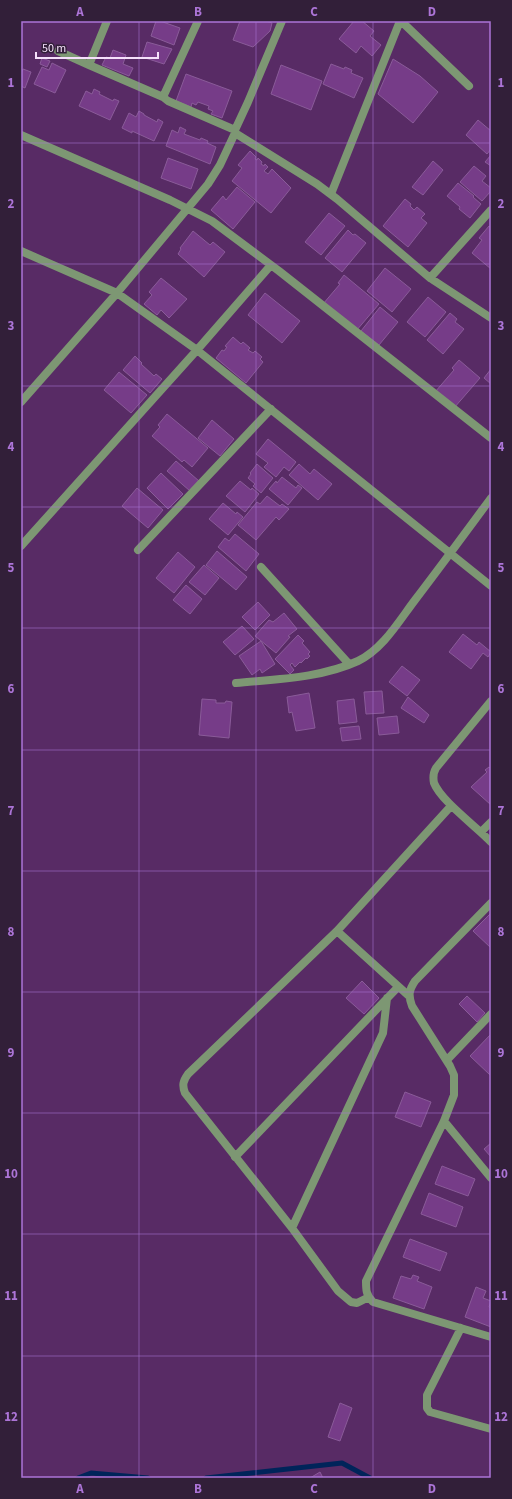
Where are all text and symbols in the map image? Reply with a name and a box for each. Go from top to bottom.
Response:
text: A [75,3,84,21]
text: B [194,3,202,21]
text: C [310,3,318,21]
text: D [428,3,436,21]
scale bar [36,34,158,60]
text: 50 m [42,40,66,57]
text: 1 [8,74,15,92]
text: 1 [498,74,505,92]
text: 2 [8,195,15,213]
text: 2 [498,195,505,213]
text: 3 [8,317,15,335]
text: 3 [498,317,505,335]
text: 4 [8,438,15,456]
text: 4 [498,438,505,456]
text: 5 [8,559,15,577]
text: 5 [498,559,505,577]
text: 6 [8,680,15,698]
text: 6 [498,680,505,698]
text: 7 [8,802,15,820]
text: 7 [498,802,505,820]
text: 8 [8,923,15,941]
text: 8 [498,923,505,941]
text: 9 [8,1044,15,1062]
text: 9 [498,1044,505,1062]
text: 10 [4,1165,18,1183]
text: 10 [494,1165,508,1183]
text: 11 [4,1287,18,1305]
text: 11 [494,1287,508,1305]
text: 12 [4,1408,18,1426]
text: 12 [494,1408,508,1426]
text: A [75,1480,84,1498]
text: B [194,1480,202,1498]
text: C [310,1480,318,1498]
text: D [428,1480,436,1498]

